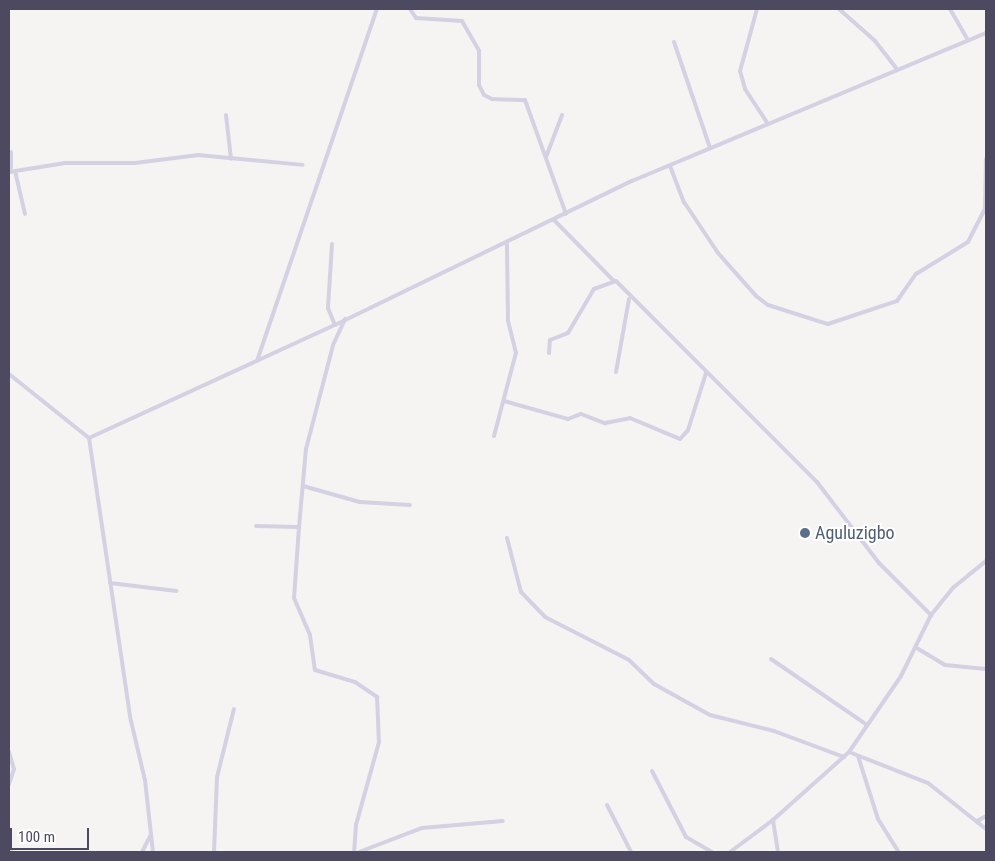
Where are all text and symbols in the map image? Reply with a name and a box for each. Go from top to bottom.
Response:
place label: Aguluzigbo [815,522,895,544]
marker: Aguluzigbo [799,527,811,539]
scale bar [12,818,91,850]
text: 100 m [18,828,55,846]

